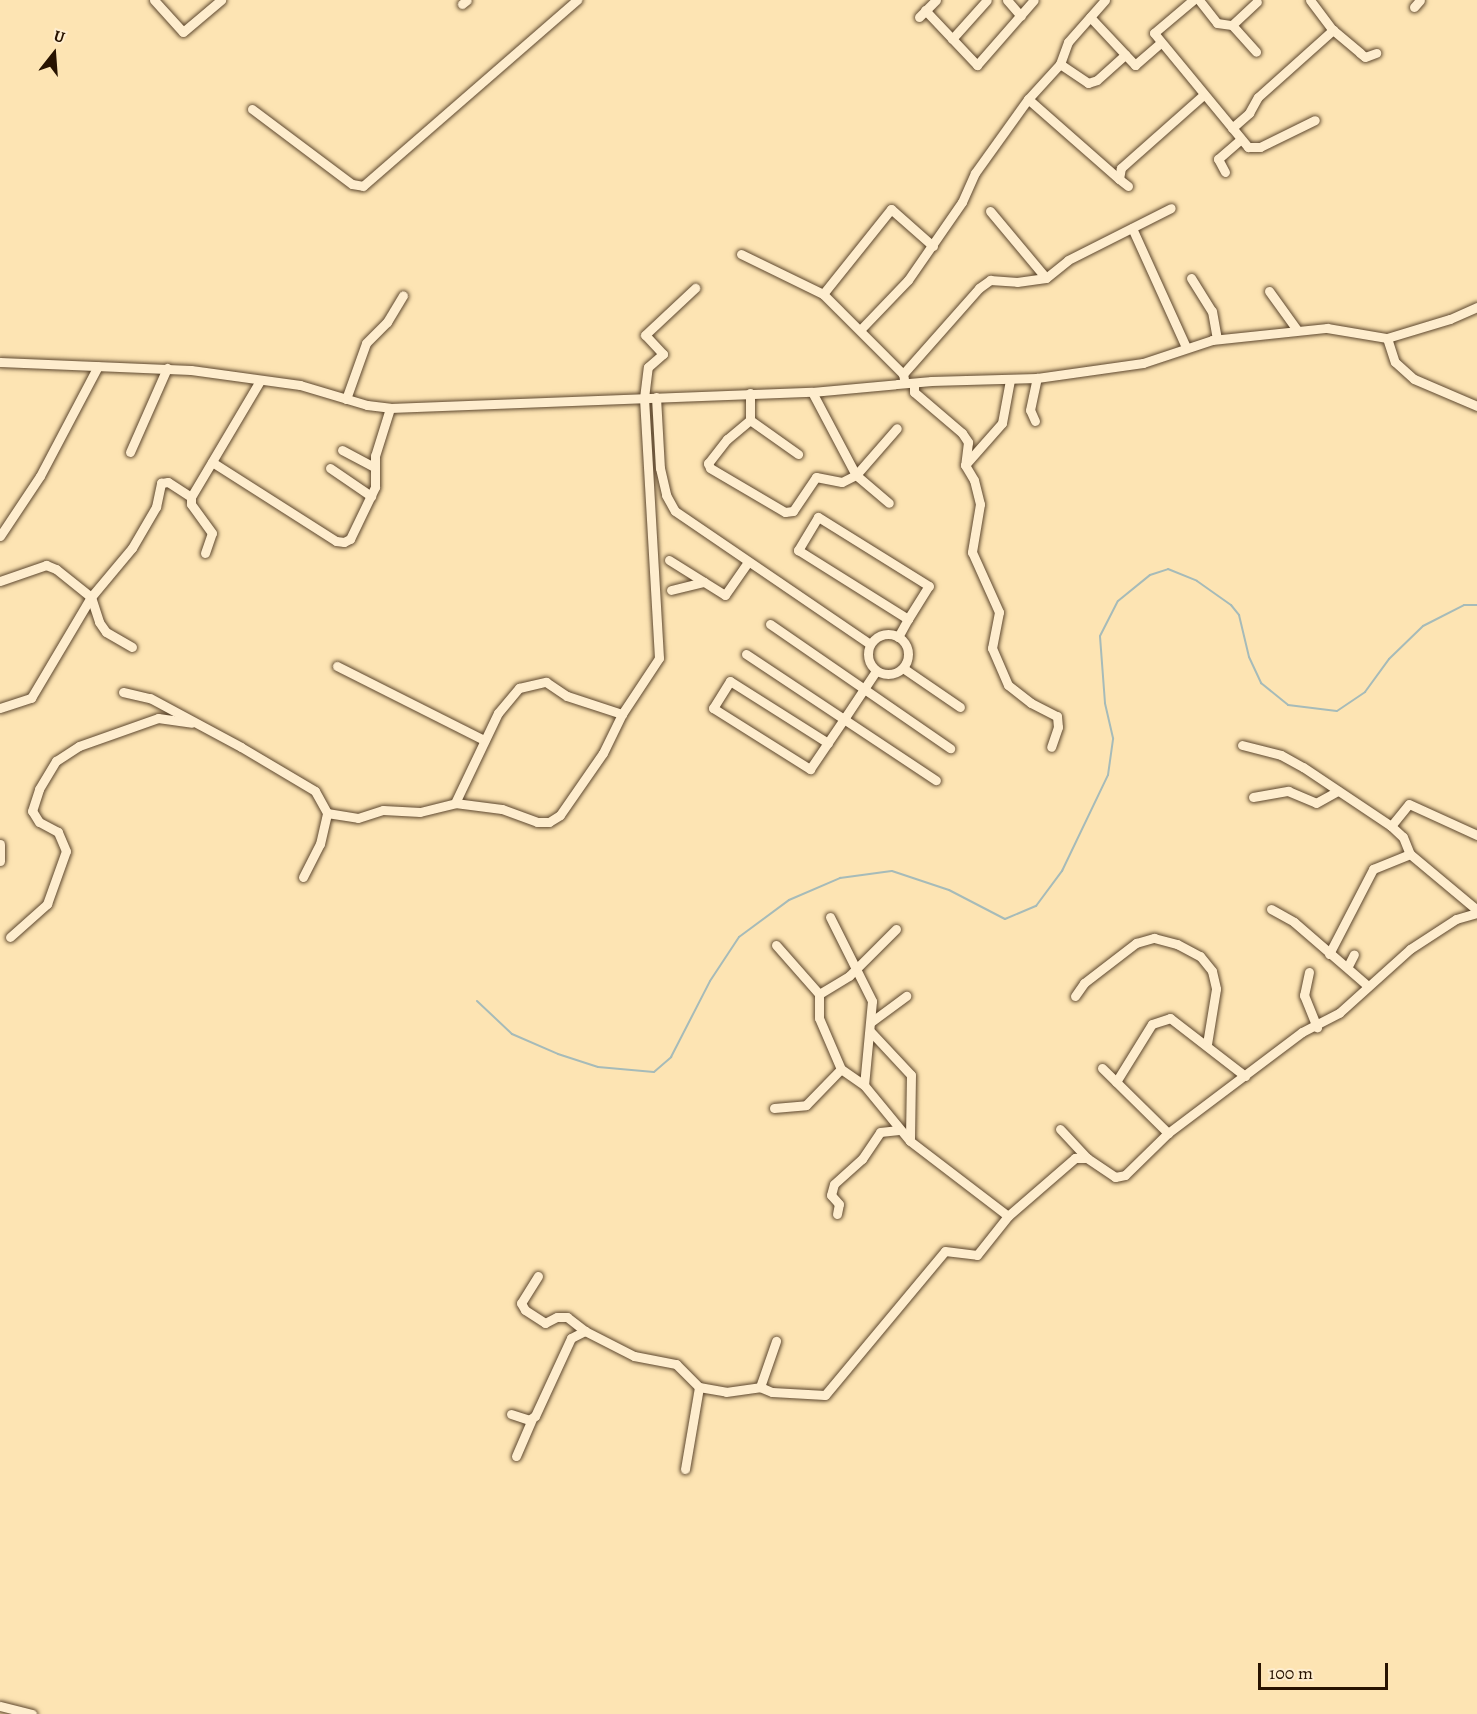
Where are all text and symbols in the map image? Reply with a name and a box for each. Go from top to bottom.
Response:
north arrow [24,24,84,84]
text: U [51,25,67,49]
scale bar [1261,1651,1392,1689]
text: 100 m [1269,1661,1313,1685]

